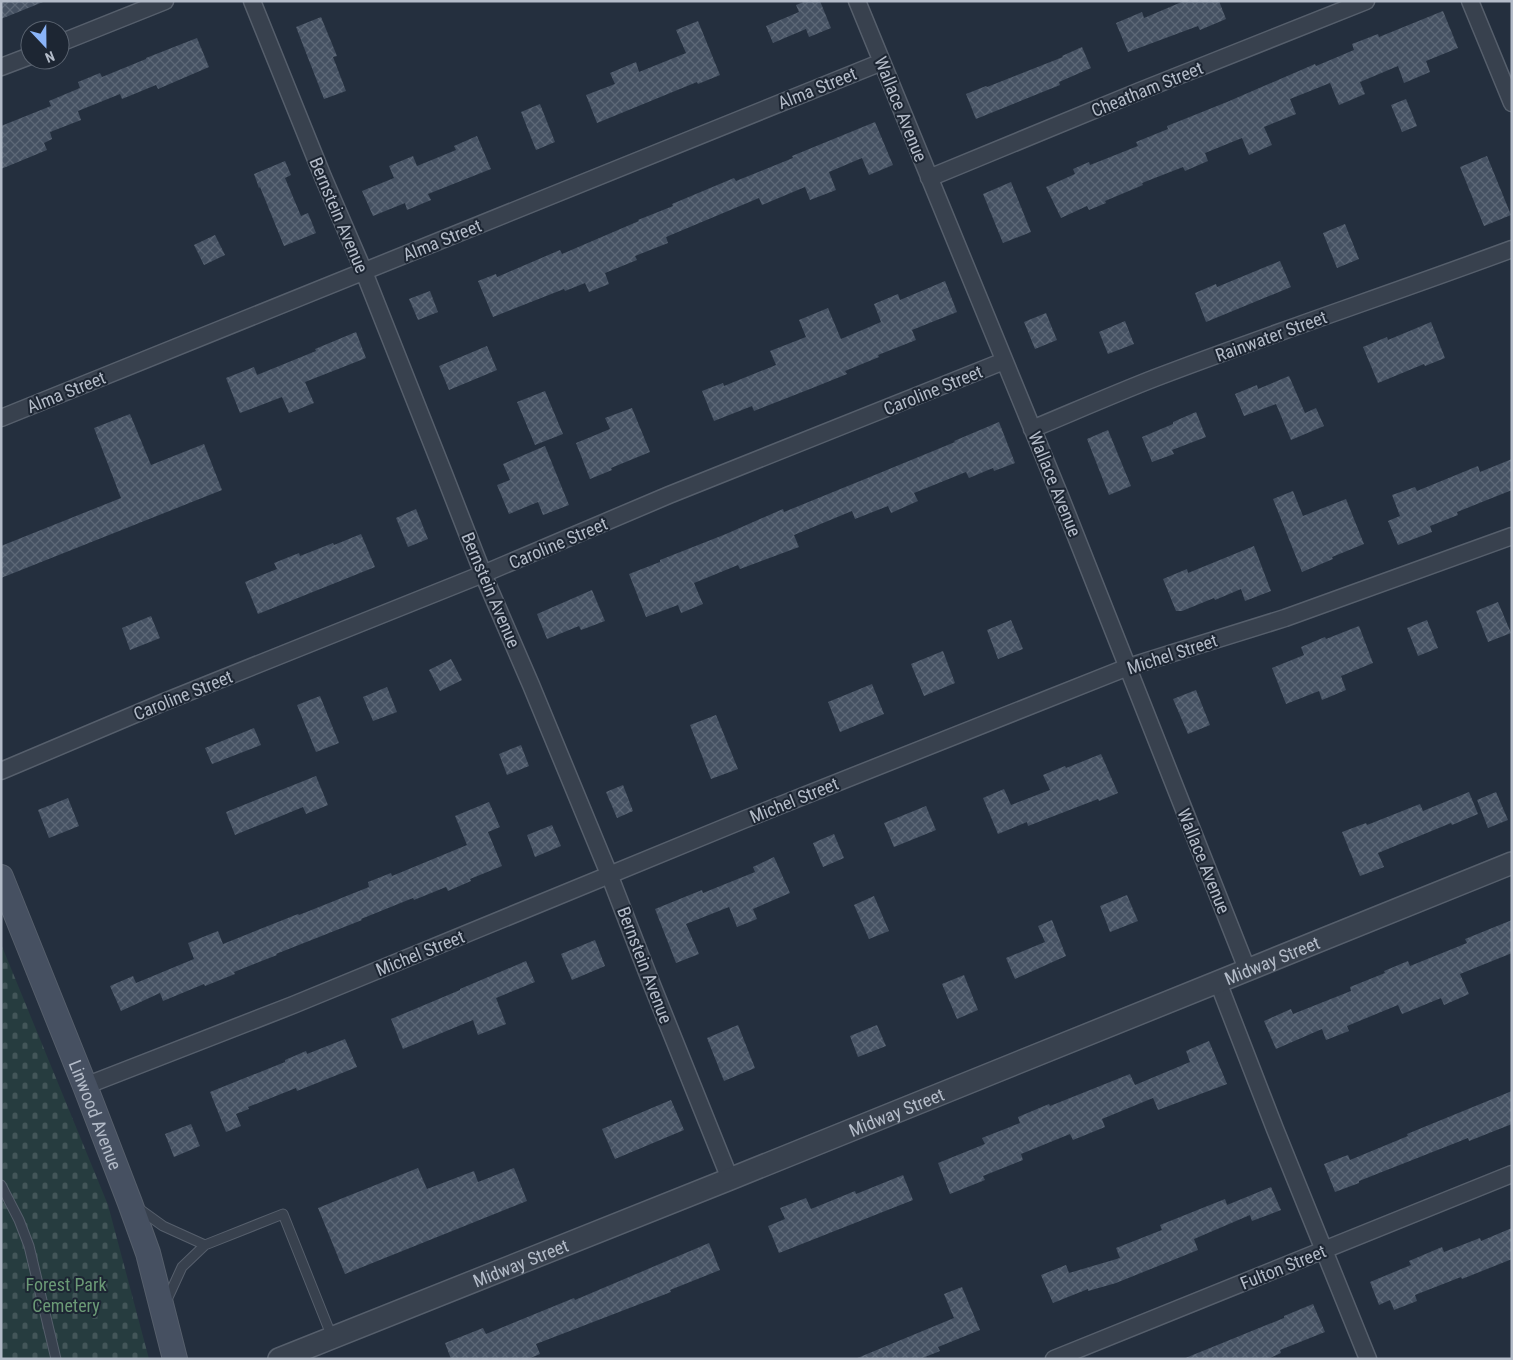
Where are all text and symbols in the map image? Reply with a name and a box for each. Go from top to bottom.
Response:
north arrow [20,20,70,70]
text: N [43,48,57,66]
street label: Wallace Avenue [870,53,932,165]
street label: Cheatham Street [1088,57,1206,121]
street label: Alma Street [775,63,859,113]
street label: Bernstein Avenue [305,154,373,276]
street label: Alma Street [400,215,484,265]
street label: Rainwater Street [1212,306,1330,366]
street label: Caroline Street [880,361,986,419]
street label: Alma Street [24,367,108,417]
street label: Wallace Avenue [1024,428,1086,540]
street label: Caroline Street [506,513,610,573]
street label: Bernstein Avenue [457,529,525,651]
street label: Michel Street [1124,630,1220,678]
street label: Caroline Street [130,666,236,724]
street label: Michel Street [747,773,841,827]
street label: Wallace Avenue [1173,805,1235,917]
street label: Bernstein Avenue [613,904,677,1026]
street label: Michel Street [373,926,467,980]
street label: Midway Street [1221,931,1322,989]
street label: Linwood Avenue [65,1057,127,1173]
street label: Midway Street [846,1083,947,1140]
street label: Midway Street [470,1234,571,1291]
street label: Fulton Street [1237,1240,1329,1294]
park label: Forest Park Cemetery [25,1274,107,1316]

